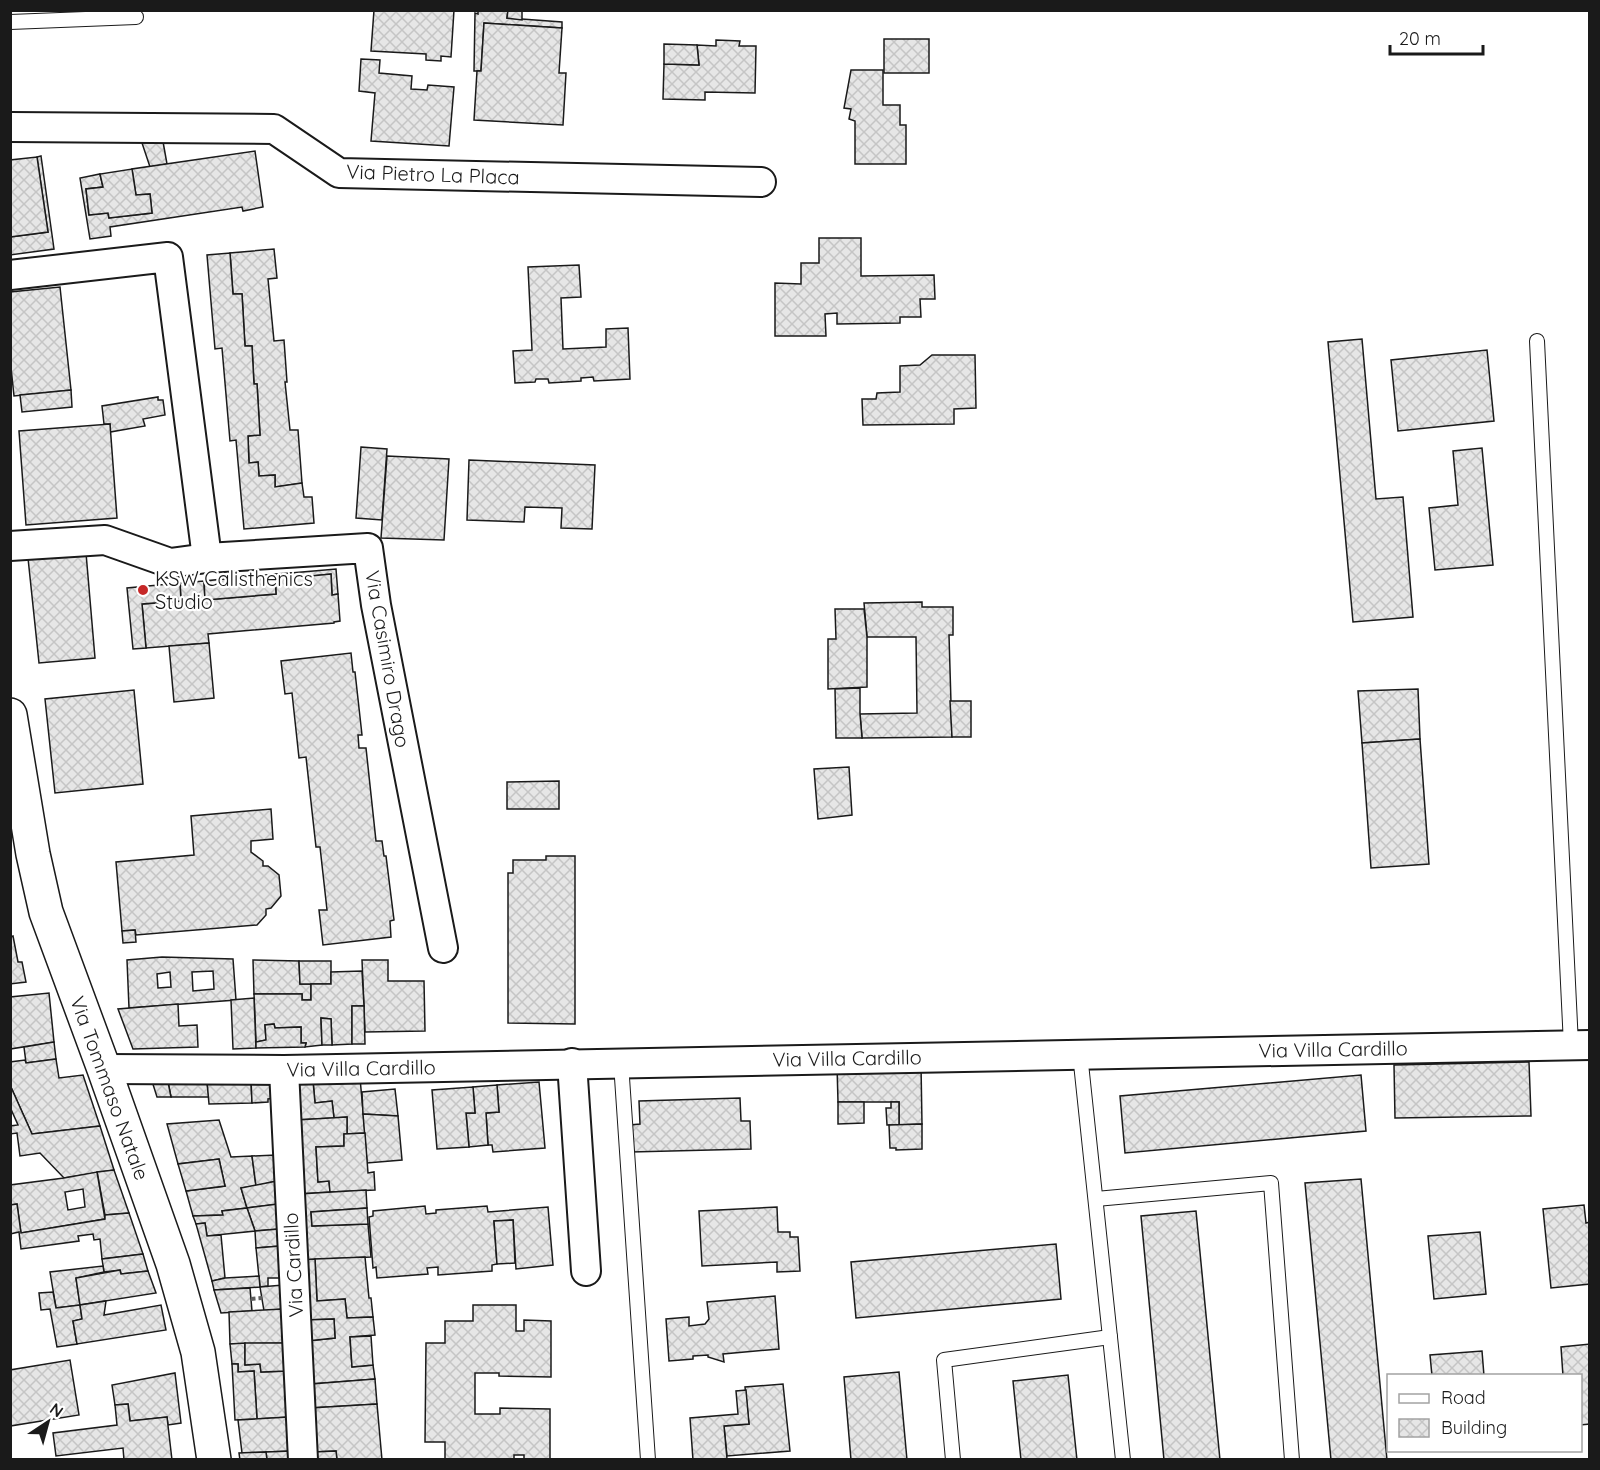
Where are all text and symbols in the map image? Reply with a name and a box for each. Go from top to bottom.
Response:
scale bar [1390,18,1483,56]
text: 20 m [1399,27,1441,50]
street label: Via Pietro La Placa [346,158,520,190]
place label: KSW Calisthenics Studio [155,566,313,614]
street label: Via Casimiro Drago [360,568,416,750]
marker: KSW Calisthenics Studio [136,583,150,597]
street label: Via Tommaso Natale [65,993,155,1183]
street label: Via Villa Cardillo [1258,1035,1408,1063]
street label: Via Villa Cardillo [772,1044,922,1072]
street label: Via Villa Cardillo [286,1054,436,1082]
street label: Via Cardillo [278,1212,308,1318]
legend [1387,1374,1582,1452]
text: Road [1441,1386,1486,1409]
north arrow [18,1392,78,1452]
text: N [46,1398,67,1421]
text: Building [1441,1416,1507,1439]

